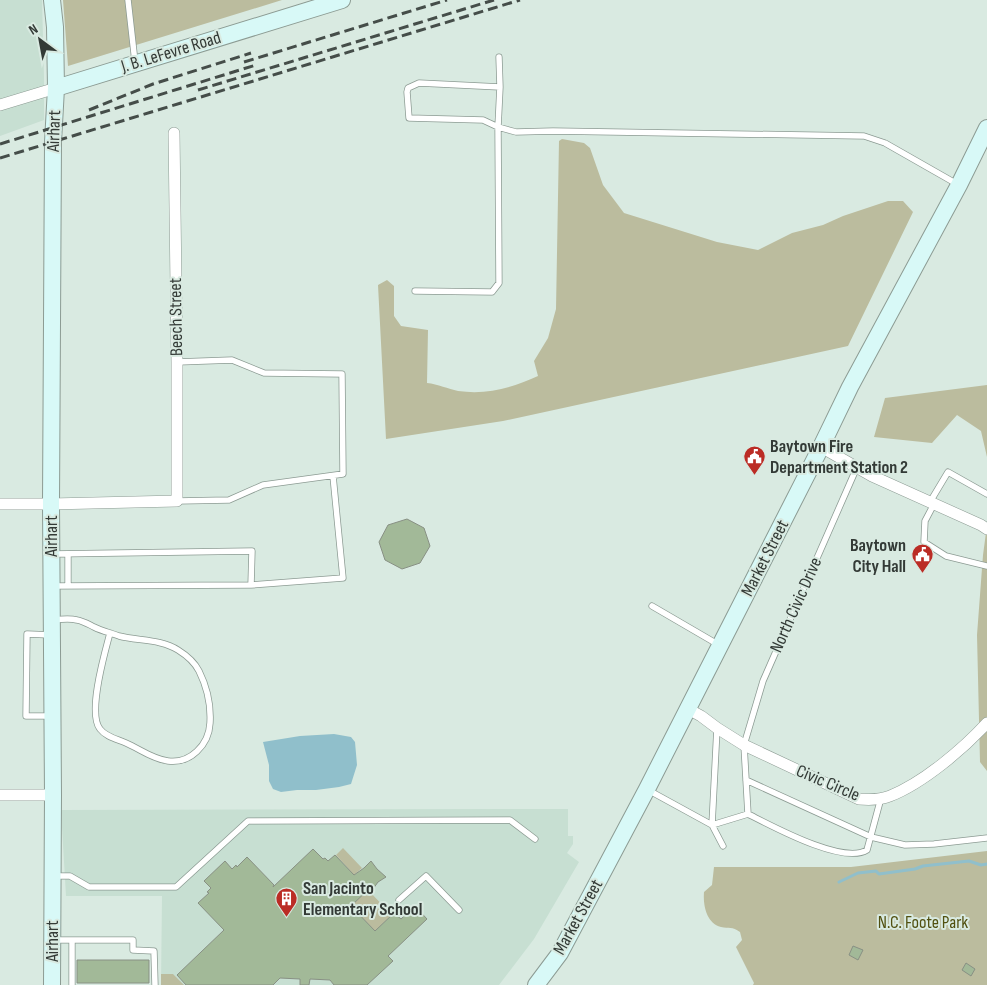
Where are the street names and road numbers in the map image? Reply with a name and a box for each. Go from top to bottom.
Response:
street label: J. B. LeFevre Road [118,27,223,77]
street label: Airhart [43,109,65,153]
street label: Beech Street [165,277,187,356]
street label: Airhart [41,515,62,558]
street label: Market Street [737,516,793,600]
street label: North Civic Drive [766,554,826,656]
street label: Civic Circle [793,760,863,806]
street label: Market Street [549,875,608,958]
street label: Airhart [42,920,63,963]

